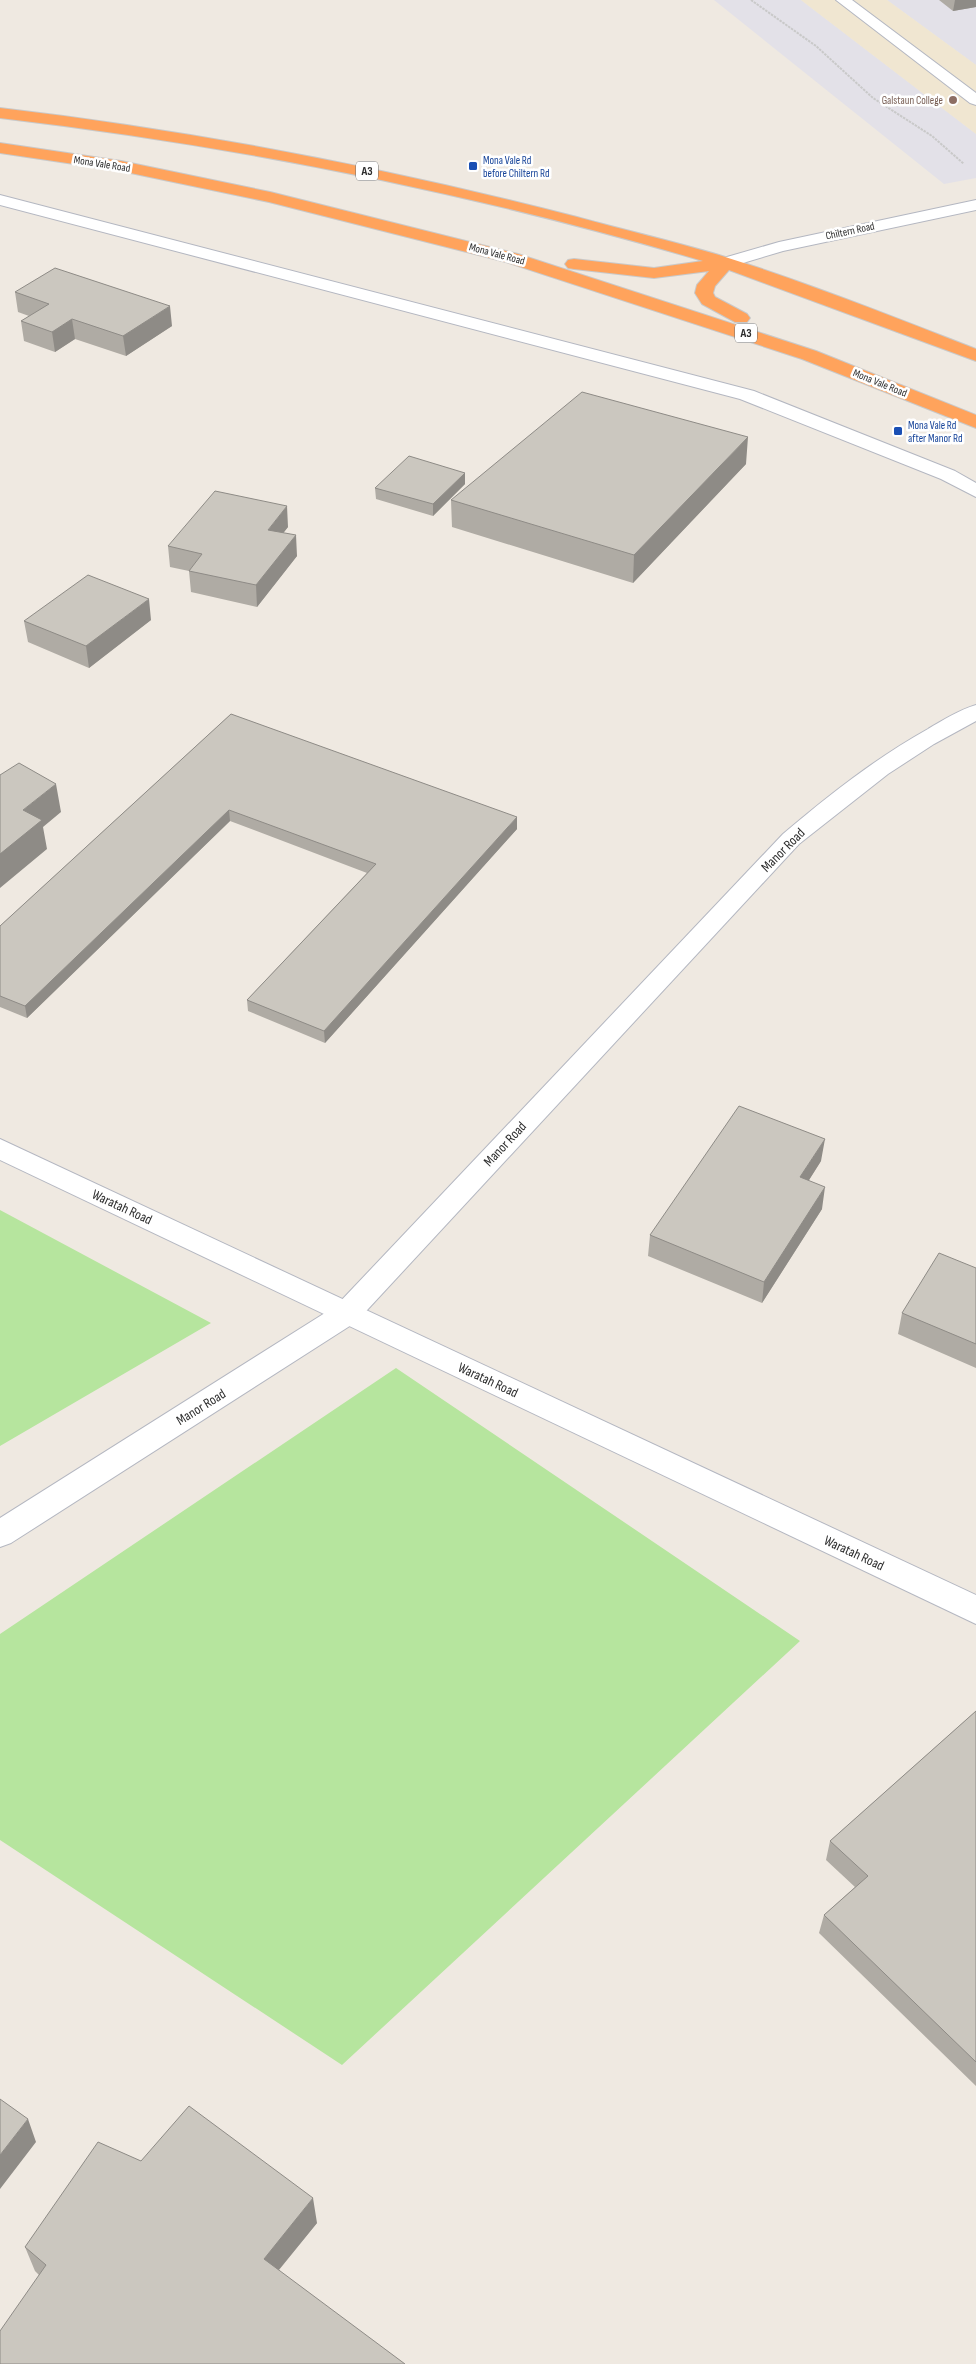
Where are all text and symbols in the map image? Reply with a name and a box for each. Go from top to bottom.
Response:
place label: Galstaun College [882,94,943,107]
marker: Galstaun College [947,94,959,106]
street label: Mona Vale Road [73,153,132,175]
place label: Mona Vale Rd before Chiltern Rd [483,154,550,180]
marker: Mona Vale Rd before Chiltern Rd [467,160,479,172]
road number: A3 [356,162,378,180]
street label: Chiltern Road [824,219,876,243]
street label: Mona Vale Road [468,240,527,268]
road number: A3 [735,323,757,342]
street label: Mona Vale Road [851,366,909,400]
place label: Mona Vale Rd after Manor Rd [908,419,963,445]
marker: Mona Vale Rd after Manor Rd [892,425,904,437]
street label: Manor Road [758,824,809,875]
street label: Manor Road [480,1118,530,1170]
street label: Waratah Road [89,1186,155,1228]
street label: Waratah Road [455,1359,521,1401]
street label: Manor Road [173,1385,229,1429]
street label: Waratah Road [821,1532,887,1574]

